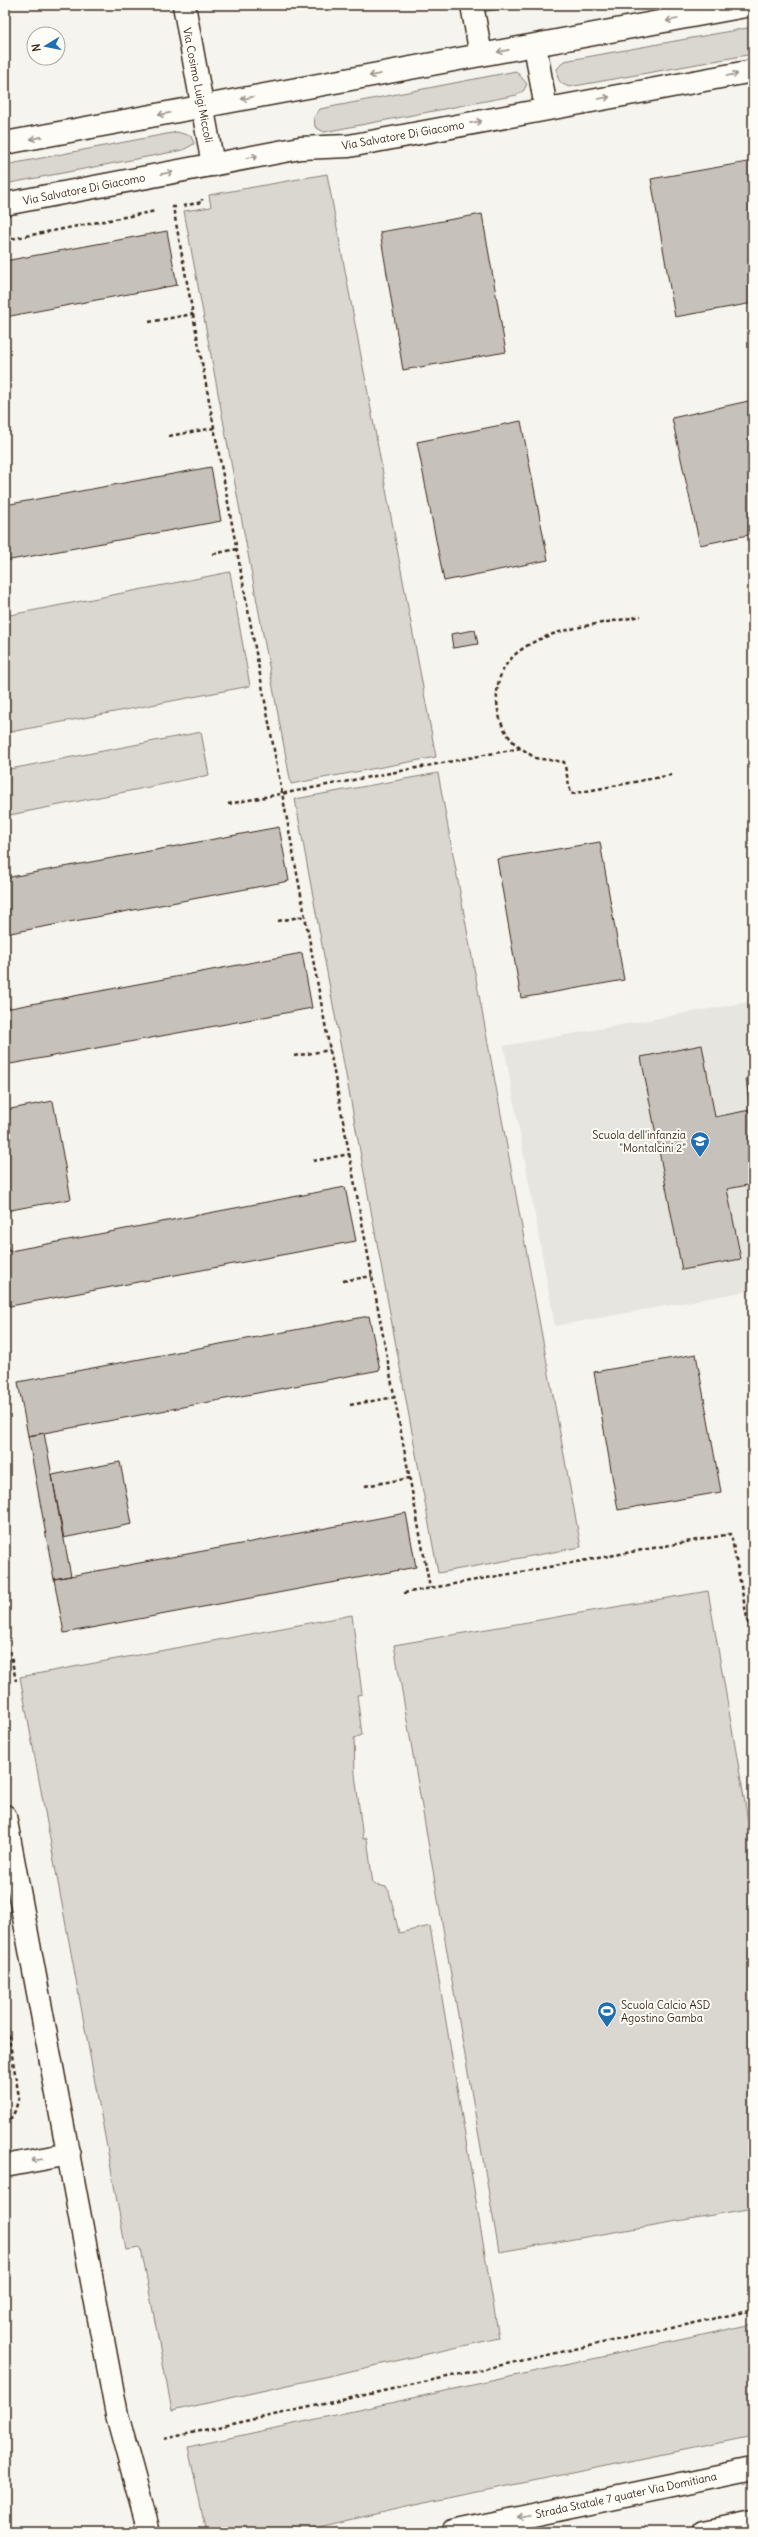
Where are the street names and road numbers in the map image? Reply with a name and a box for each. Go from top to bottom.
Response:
street label: Via Cosimo Luigi Miccoli [180,26,216,144]
street label: Via Salvatore Di Giacomo [341,117,465,153]
street label: Via Salvatore Di Giacomo [22,170,146,208]
street label: Strada Statale 7 quater Via Domitiana [534,2469,718,2521]

